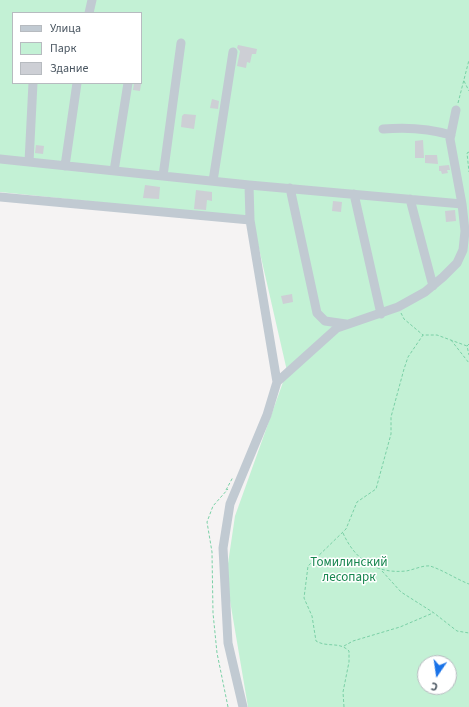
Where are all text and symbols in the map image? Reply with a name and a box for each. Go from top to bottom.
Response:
legend [12,12,142,84]
text: Улица [50,20,81,37]
text: Парк [50,40,76,57]
text: Здание [50,60,89,77]
park label: Томилинский лесопарк [310,555,388,586]
north arrow [417,655,457,695]
text: С [430,678,439,694]

